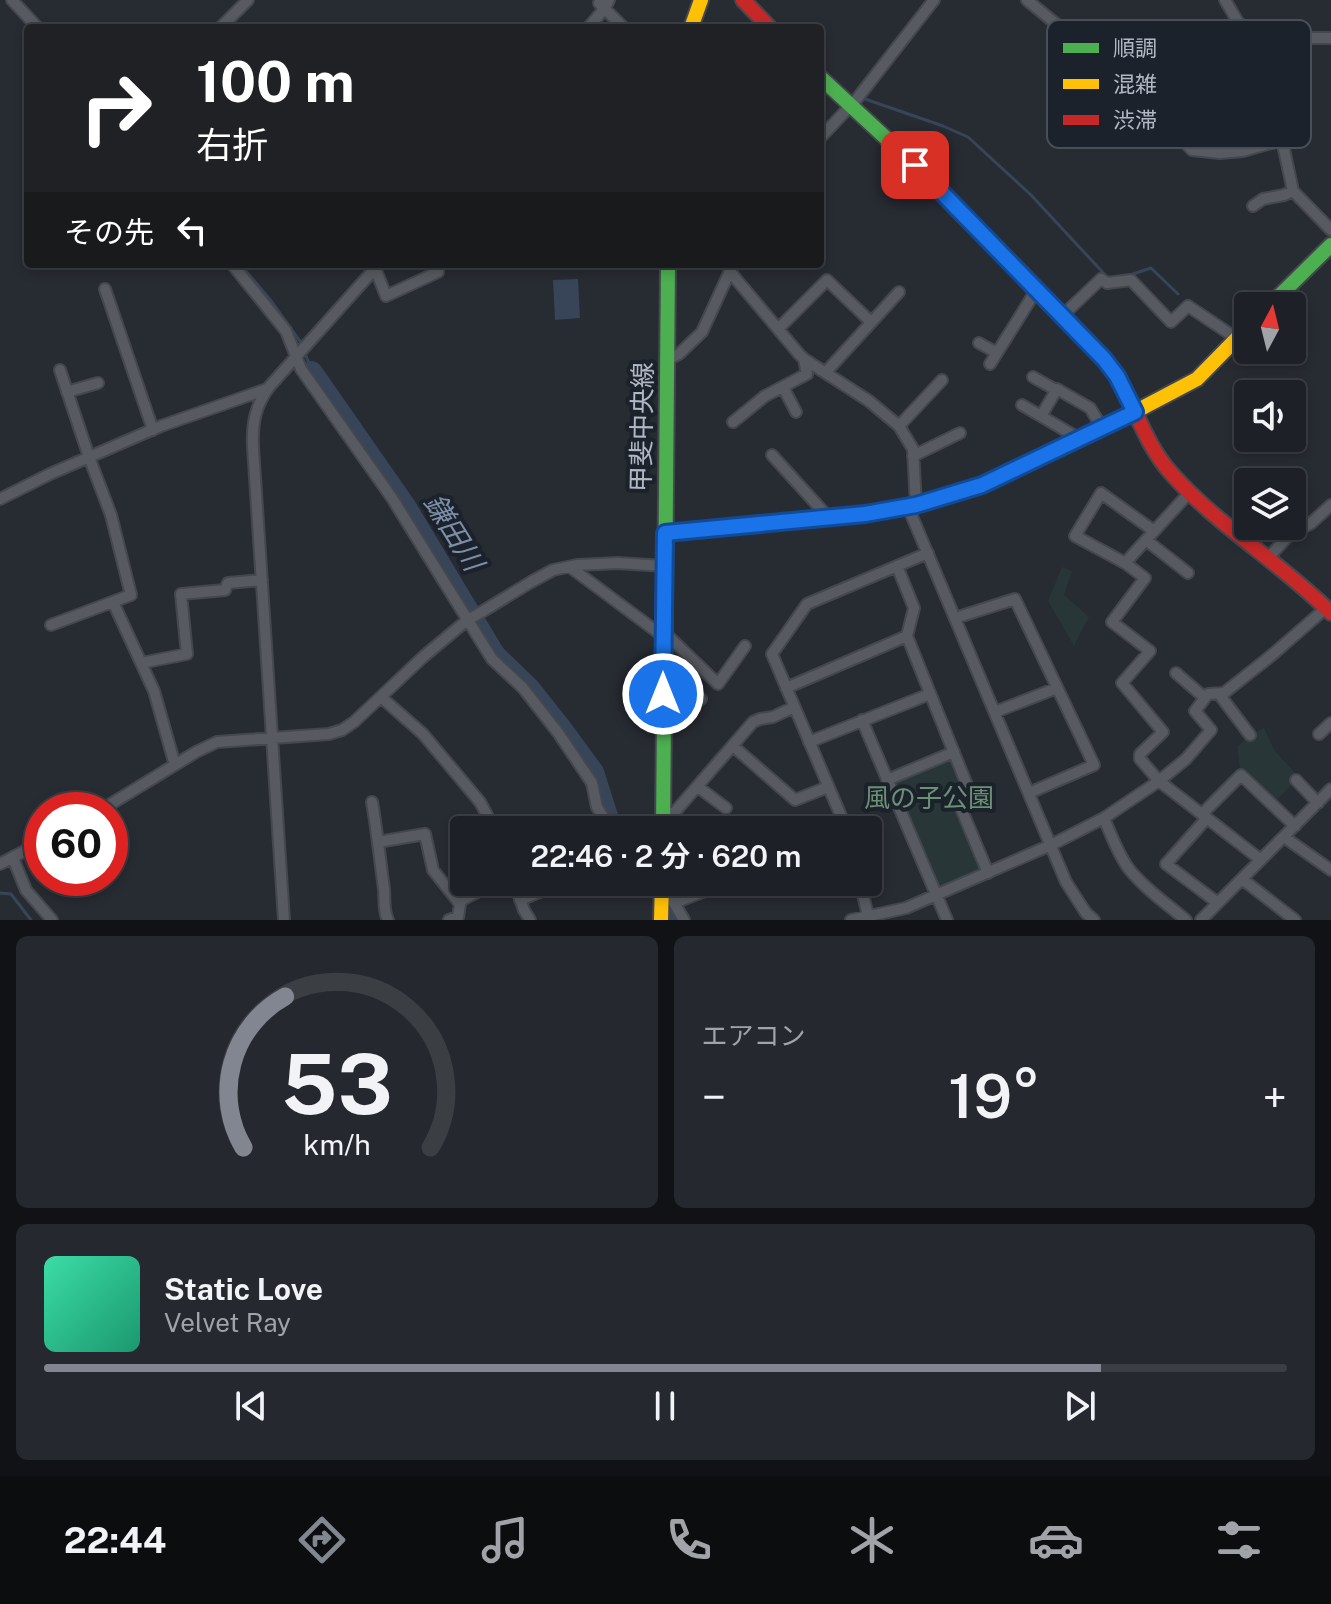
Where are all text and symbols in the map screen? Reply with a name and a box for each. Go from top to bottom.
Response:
legend [1047,20,1311,148]
text: 順調 [1113,35,1157,61]
text: 100 m [196,49,355,115]
icon: right [64,56,168,160]
text: 混雑 [1113,71,1157,97]
text: 渋滞 [1113,107,1157,133]
text: 右折 [196,124,268,166]
pin [881,131,949,199]
icon: arrive [893,143,937,187]
icon: left [170,208,214,252]
text: その先 [64,214,154,250]
north arrow [1234,292,1306,364]
map controls [1234,292,1306,540]
street label: 甲斐中央線 [625,362,658,492]
button: sound [1234,380,1306,452]
button: layers [1234,468,1306,540]
water label: 鎌田川 [418,487,492,579]
position arrow [621,652,705,736]
park label: 風の子公園 [864,782,994,813]
speed limit sign: 60 [24,792,128,896]
text: 22:46 · 2 分 · 620 m [530,838,802,874]
text: エアコン [702,1020,806,1051]
text: 53 [281,1035,392,1133]
text: 19° [948,1061,1040,1132]
text: − [702,1071,726,1123]
text: + [1263,1071,1287,1123]
text: km/h [303,1128,370,1161]
text: Static Love [164,1271,323,1307]
text: Velvet Ray [164,1307,291,1338]
icon: previous [229,1384,273,1428]
icon: pause [643,1384,687,1428]
icon: next [1058,1384,1102,1428]
icon: directions [294,1512,350,1568]
icon: music [477,1512,533,1568]
icon: phone [661,1512,717,1568]
icon: climate [844,1512,900,1568]
icon: car [1028,1512,1084,1568]
icon: filters [1211,1512,1267,1568]
text: 22:44 [64,1519,166,1561]

